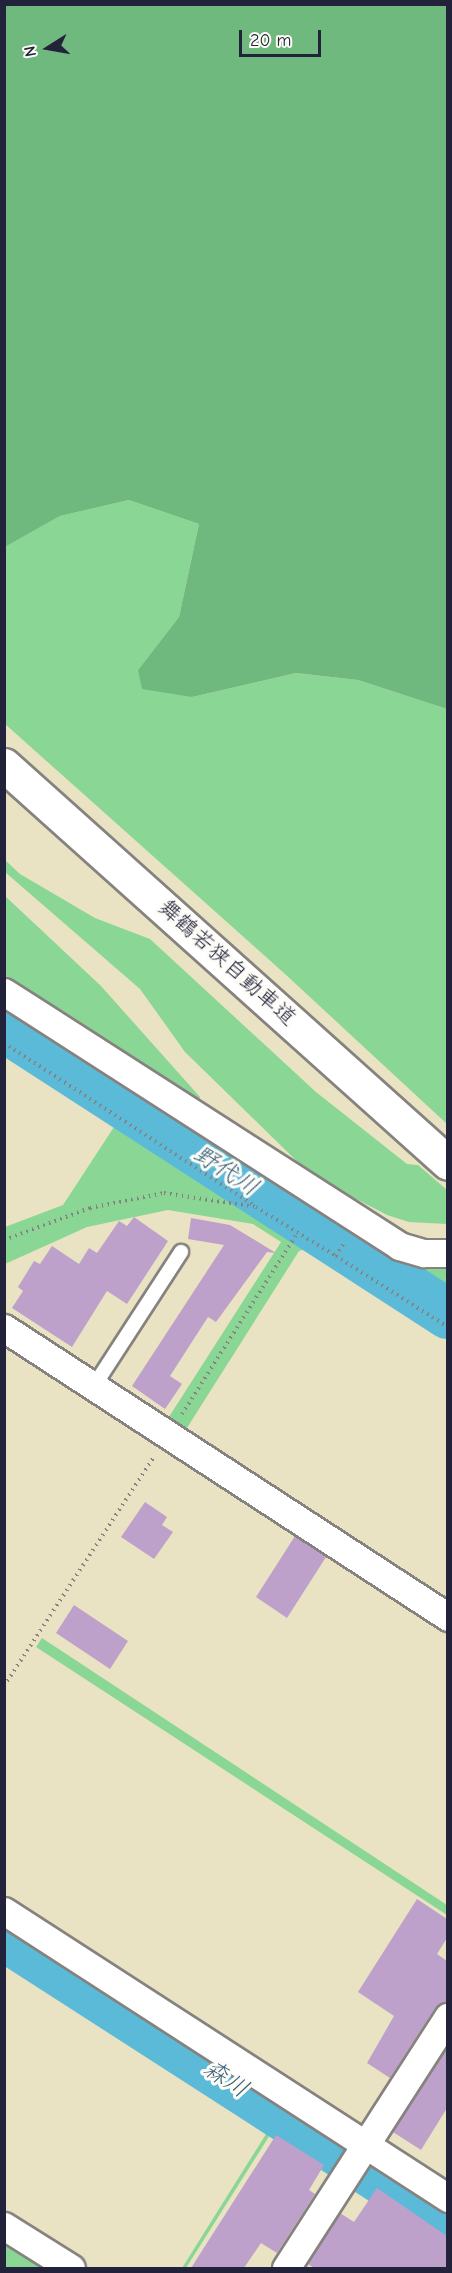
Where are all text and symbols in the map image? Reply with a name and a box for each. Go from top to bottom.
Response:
north arrow [18,18,78,78]
scale bar [242,18,324,56]
text: 20 m [250,30,291,51]
text: N [21,45,40,58]
street label: 舞鶴若狭自動車道 [153,894,301,1032]
water label: 野代川 [188,1139,264,1203]
water label: 森川 [198,2054,254,2104]

